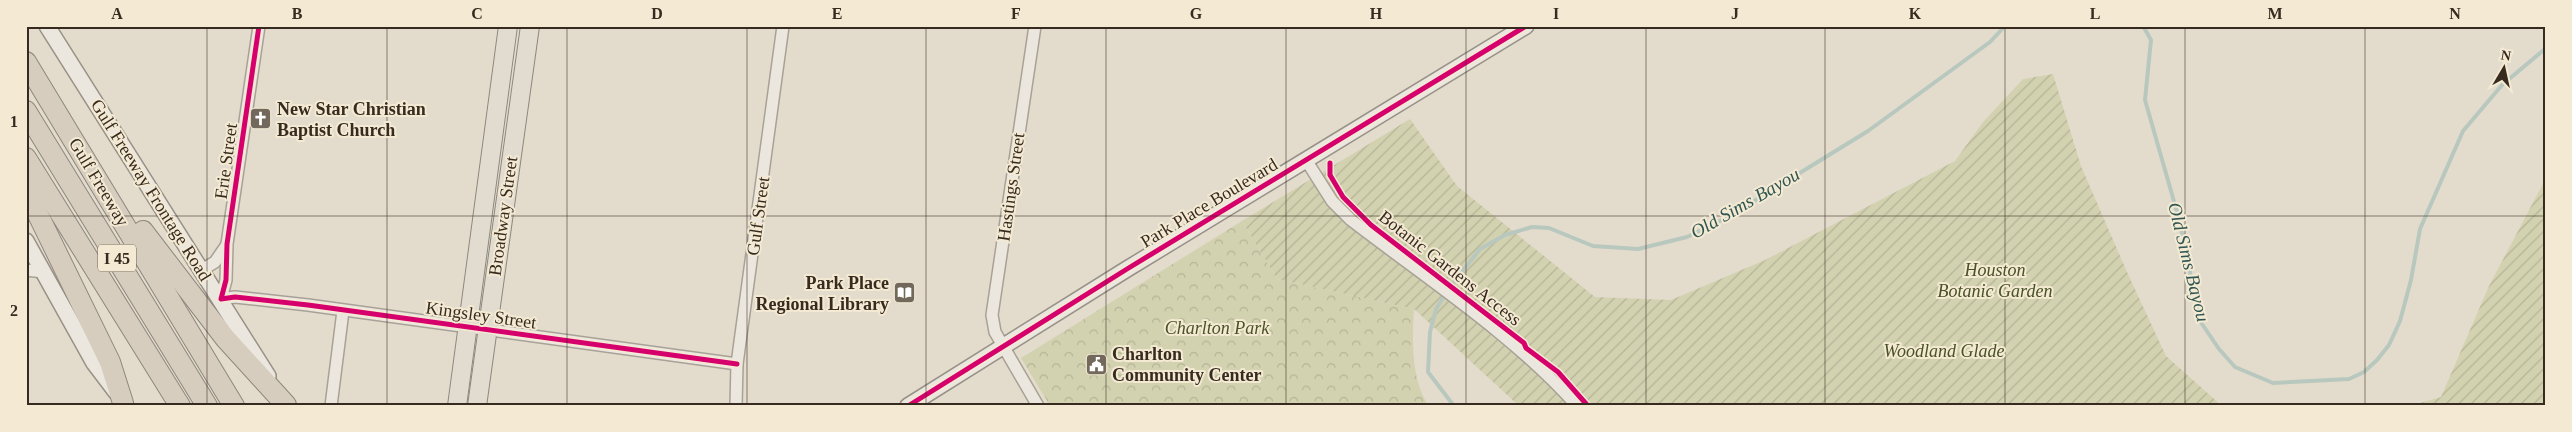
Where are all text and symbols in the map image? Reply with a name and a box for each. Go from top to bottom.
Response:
text: A [111,5,123,22]
text: B [292,5,303,22]
text: C [471,5,483,22]
text: D [651,5,663,22]
text: E [832,5,842,22]
text: F [1011,5,1021,22]
text: G [1190,5,1203,22]
text: H [1370,5,1383,22]
text: I [1553,5,1559,22]
text: J [1731,5,1739,22]
text: K [1909,5,1922,22]
text: L [2090,5,2100,22]
text: M [2267,5,2283,22]
text: N [2449,5,2461,22]
north arrow [2480,42,2530,92]
text: N [2500,47,2512,64]
street label: Gulf Freeway Frontage Road [87,95,215,285]
place label: New Star Christian Baptist Church [277,99,426,140]
church icon: New Star Christian Baptist Church [249,107,273,131]
text: 1 [10,113,18,130]
street label: Erie Street [211,122,241,200]
street label: Hastings Street [993,131,1029,243]
street label: Gulf Freeway [65,134,133,230]
street label: Park Place Boulevard [1137,154,1281,252]
street label: Broadway Street [485,155,521,277]
water label: Old Sims Bayou [1687,163,1803,243]
street label: Gulf Street [743,175,773,257]
water label: Old Sims Bayou [2164,200,2214,324]
street label: Botanic Gardens Access [1375,206,1525,330]
road number: I 45 [98,244,136,272]
park label: Houston Botanic Garden [1938,260,2052,301]
place label: Park Place Regional Library [756,273,889,314]
library icon: Park Place Regional Library [893,281,917,305]
street label: Kingsley Street [424,297,538,333]
text: 2 [10,302,18,319]
park label: Charlton Park [1165,318,1270,338]
park label: Woodland Glade [1884,341,2004,361]
place label: Charlton Community Center [1112,344,1261,385]
public building icon: Charlton Community Center [1084,352,1108,376]

